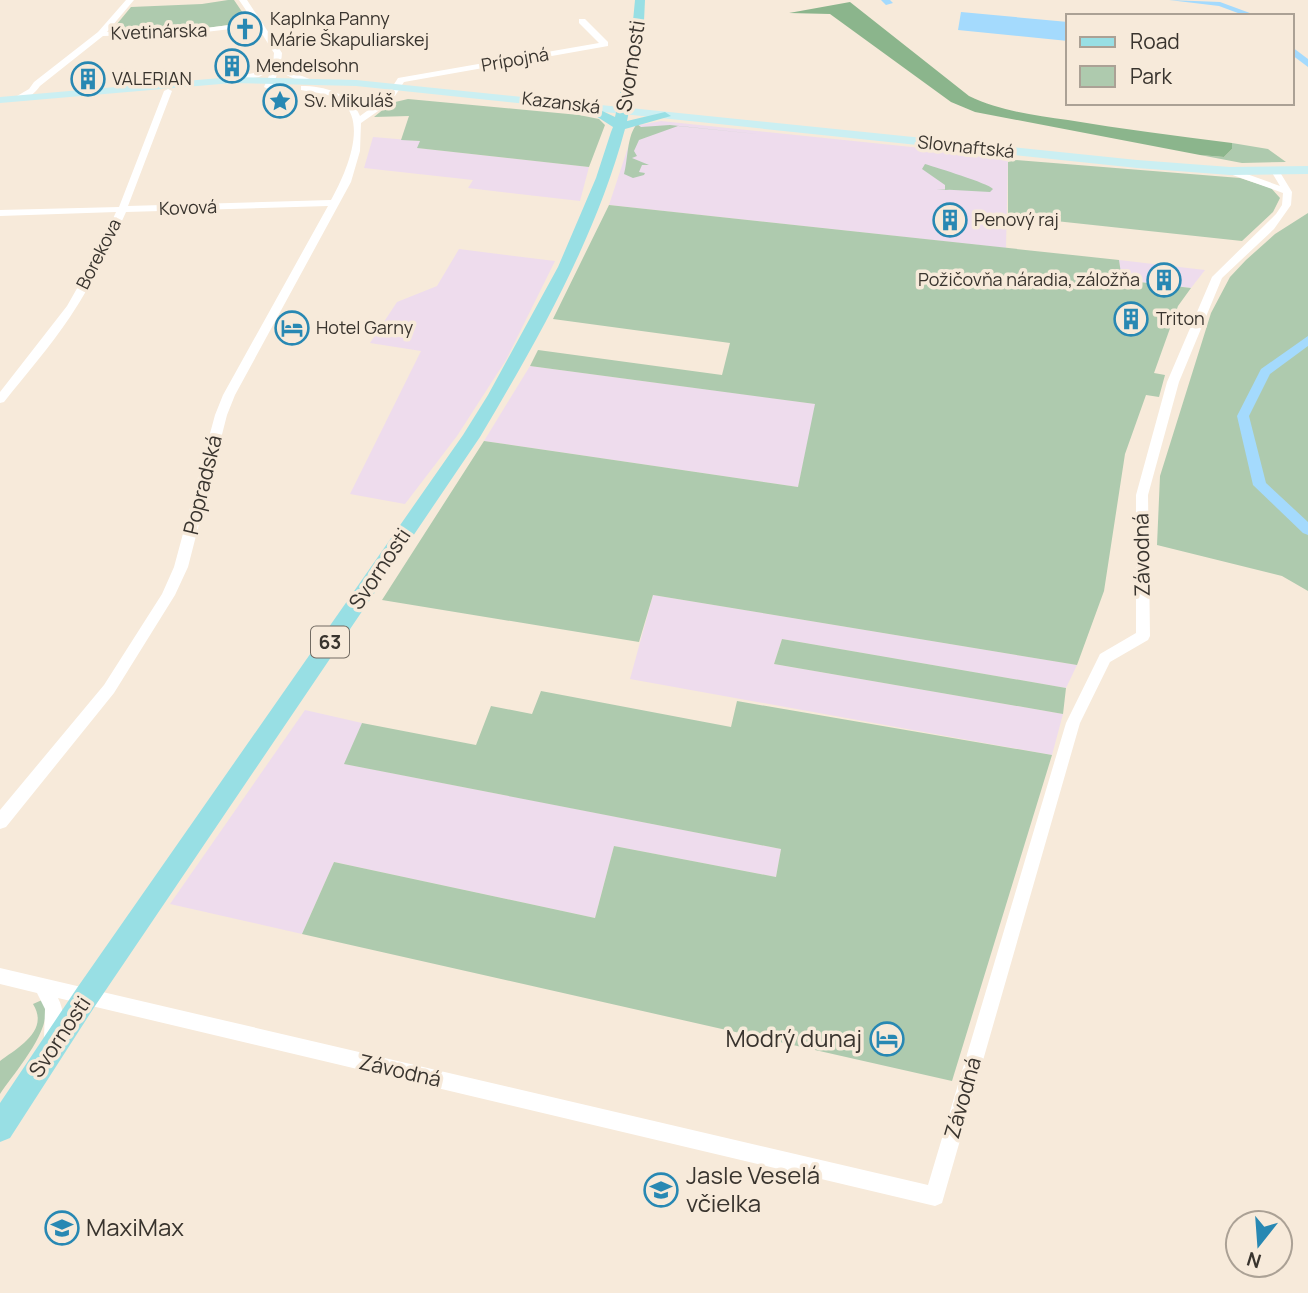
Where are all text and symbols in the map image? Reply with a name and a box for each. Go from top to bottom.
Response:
place label: Kaplnka Panny Márie Škapuliarskej [270,6,429,51]
church icon: Kaplnka Panny Márie Škapuliarskej [226,10,264,48]
legend [1066,14,1294,105]
street label: Kvetinárska [110,17,208,45]
street label: Svornosti [609,18,651,114]
text: Road [1130,27,1180,55]
street label: Prípojná [479,41,550,77]
building icon: Mendelsohn [213,47,251,85]
place label: Mendelsohn [256,53,359,77]
building icon: VALERIAN [69,60,107,98]
text: Park [1130,62,1172,90]
place label: VALERIAN [112,66,192,90]
place icon: Sv. Mikuláš [261,82,299,120]
street label: Kazanská [521,85,602,119]
place label: Sv. Mikuláš [304,88,394,112]
street label: Slovnaftská [916,129,1016,163]
street label: Kovová [159,194,217,220]
building icon: Penový raj [931,201,969,239]
place label: Penový raj [974,207,1059,231]
street label: Borekova [70,214,126,293]
building icon: Požičovňa náradia, záložňa [1145,261,1183,299]
place label: Požičovňa náradia, záložňa [918,267,1140,291]
building icon: Triton [1112,300,1150,338]
place label: Triton [1156,306,1205,330]
hotel icon: Hotel Garny [273,309,311,347]
place label: Hotel Garny [316,315,414,339]
street label: Popradská [176,432,228,538]
street label: Závodná [1126,513,1156,597]
street label: Svornosti [342,522,417,615]
road number: 63 [311,626,349,657]
street label: Svornosti [22,990,97,1083]
hotel icon: Modrý dunaj [868,1020,906,1058]
place label: Modrý dunaj [725,1021,862,1054]
street label: Závodná [356,1047,444,1093]
street label: Závodná [937,1054,987,1142]
place label: Jasle Veselá včielka [686,1158,820,1219]
school or university icon: Jasle Veselá včielka [642,1171,680,1209]
school or university icon: MaxiMax [43,1209,81,1247]
north arrow [1224,1209,1294,1279]
place label: MaxiMax [86,1210,184,1243]
text: N [1244,1246,1264,1275]

